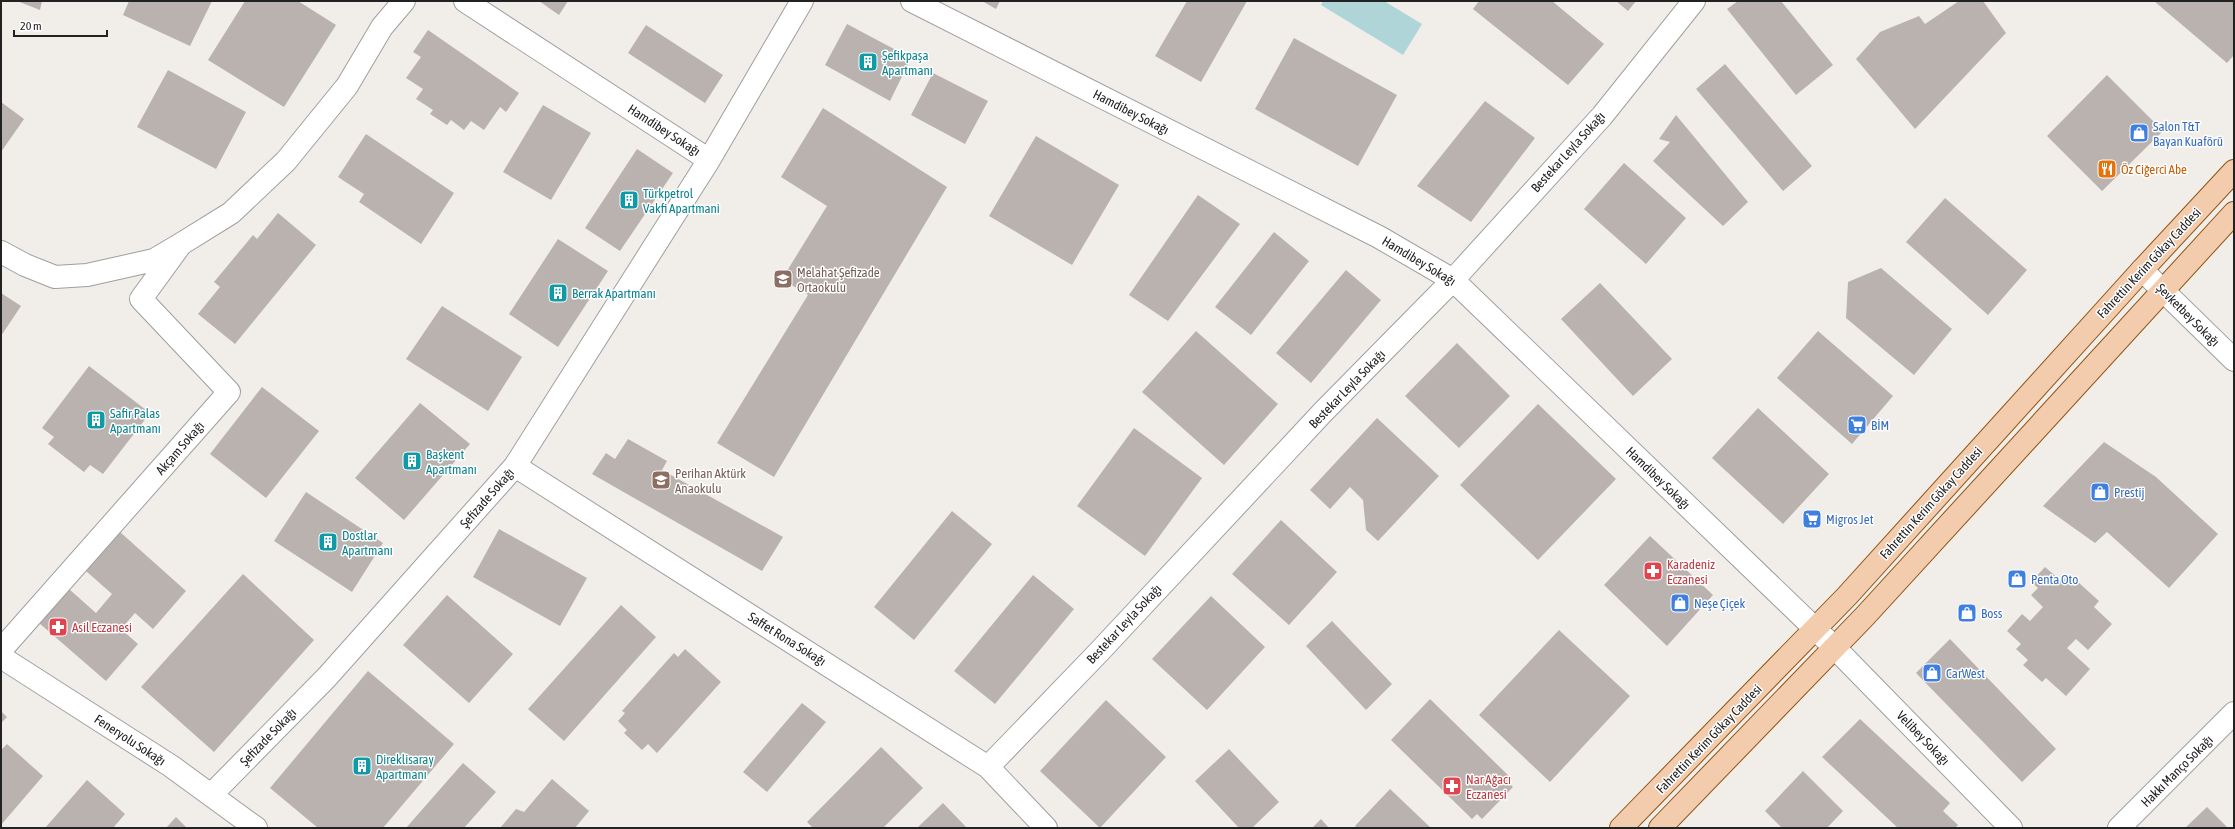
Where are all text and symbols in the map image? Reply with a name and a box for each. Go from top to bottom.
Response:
scale bar [14,12,107,38]
text: 20 m [20,19,42,33]
place label: Şefikpaşa Apartmanı [882,48,933,78]
building icon: Şefikpaşa Apartmanı [857,51,879,73]
street label: Hamdibey Sokağı [1091,86,1171,138]
street label: Hamdibey Sokağı [625,101,703,159]
street label: Bestekar Leyla Sokağı [1528,109,1608,195]
place label: Salon T&T Bayan Kuaförü [2153,119,2223,149]
shop icon: Salon T&T Bayan Kuaförü [2128,122,2150,144]
restaurant icon: Öz Ciğerci Abe [2096,158,2118,180]
place label: Öz Ciğerci Abe [2121,162,2187,177]
place label: Türkpetrol Vakfi Apartmani [643,186,720,216]
building icon: Türkpetrol Vakfi Apartmani [618,189,640,211]
street label: Fahrettin Kerim Gökay Caddesi [2094,205,2204,321]
street label: Hamdibey Sokağı [1380,233,1458,289]
place label: Melahat Şefizade Ortaokulu [797,265,880,295]
school or university icon: Melahat Şefizade Ortaokulu [772,268,794,290]
street label: Şevketbey Sokağı [2153,280,2223,350]
building icon: Berrak Apartmanı [547,282,569,304]
place label: Berrak Apartmanı [572,286,656,301]
street label: Bestekar Leyla Sokağı [1306,347,1388,431]
place label: Safir Palas Apartmanı [110,406,161,436]
building icon: Safir Palas Apartmanı [85,409,107,431]
supermarket icon: BİM [1846,414,1868,436]
street label: Akçam Sokağı [153,418,207,478]
place label: BİM [1871,418,1889,433]
street label: Hamdibey Sokağı [1623,444,1693,512]
street label: Fahrettin Kerim Gökay Caddesi [1877,444,1985,562]
place label: Başkent Apartmanı [426,447,477,477]
building icon: Başkent Apartmanı [401,450,423,472]
street label: Şefizade Sokağı [457,465,517,531]
place label: Perihan Aktürk Anaokulu [675,466,746,496]
school or university icon: Perihan Aktürk Anaokulu [650,469,672,491]
shop icon: Prestij [2089,481,2111,503]
place label: Prestij [2114,485,2144,500]
supermarket icon: Migros Jet [1801,508,1823,530]
place label: Migros Jet [1826,512,1874,527]
place label: Dostlar Apartmanı [342,528,393,558]
building icon: Dostlar Apartmanı [317,531,339,553]
place label: Karadeniz Eczanesi [1667,557,1715,587]
pharmacy icon: Karadeniz Eczanesi [1642,560,1664,582]
shop icon: Penta Oto [2006,568,2028,590]
place label: Penta Oto [2031,572,2078,587]
street label: Bestekar Leyla Sokağı [1083,581,1165,667]
shop icon: Neşe Çiçek [1669,592,1691,614]
place label: Neşe Çiçek [1694,596,1745,611]
shop icon: Boss [1956,602,1978,624]
place label: Boss [1981,606,2003,621]
street label: Saffet Rona Sokağı [745,609,829,669]
pharmacy icon: Asil Eczanesi [47,616,69,638]
place label: Asil Eczanesi [72,620,132,635]
shop icon: CarWest [1921,662,1943,684]
place label: CarWest [1946,666,1985,681]
street label: Fahrettin Kerim Gökay Caddesi [1653,682,1765,796]
street label: Şefizade Sokağı [237,705,299,769]
street label: Velibey Sokağı [1894,708,1952,768]
street label: Feneryolu Sokağı [92,711,168,769]
street label: Hakkı Manço Sokağı [2138,732,2216,810]
place label: Direklisaray Apartmanı [376,752,434,782]
building icon: Direklisaray Apartmanı [351,755,373,777]
place label: Nar Ağacı Eczanesi [1466,772,1511,802]
pharmacy icon: Nar Ağacı Eczanesi [1441,775,1463,797]

